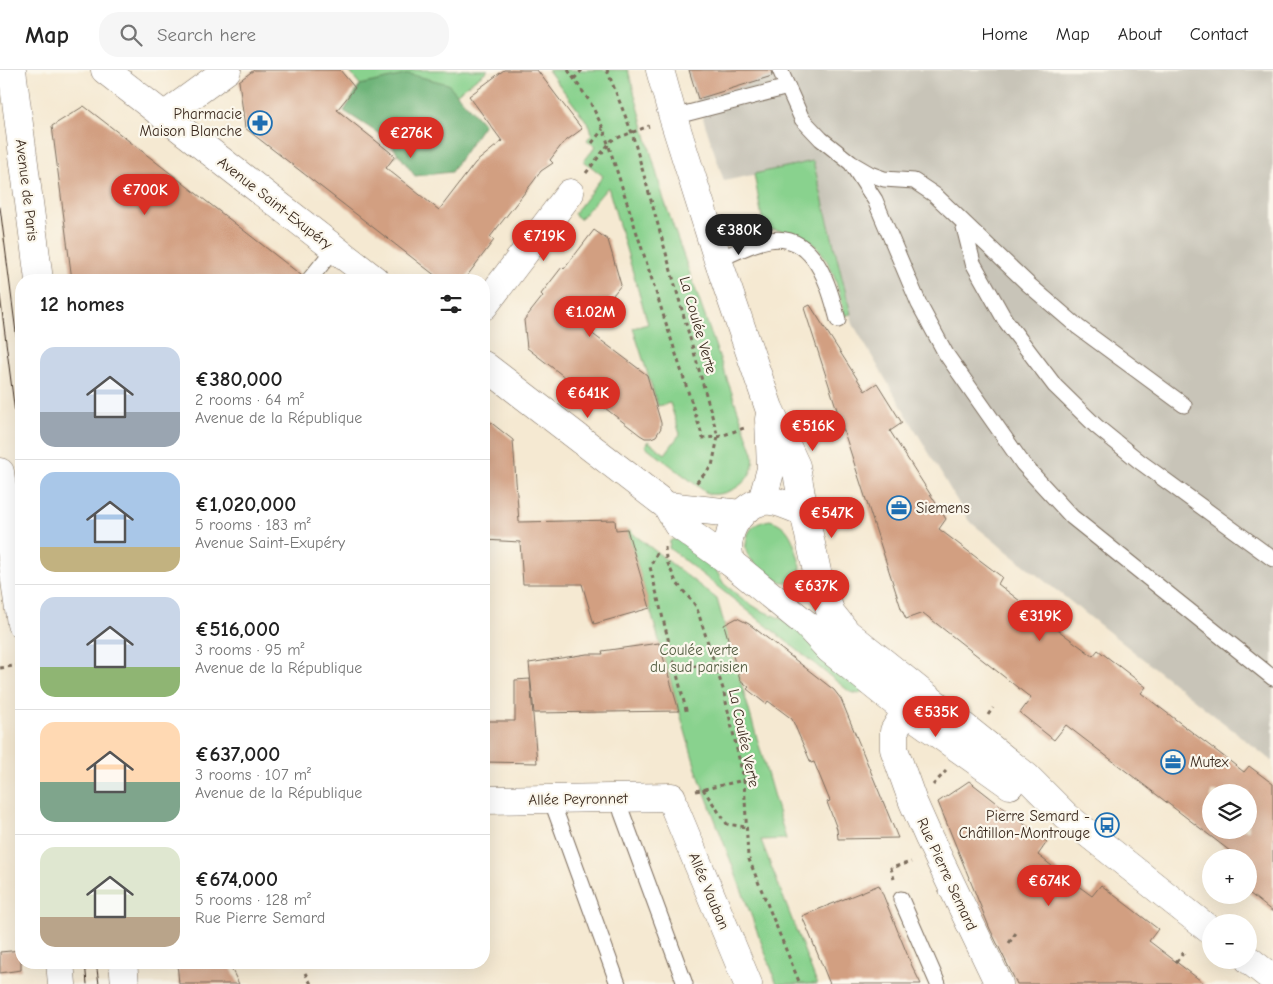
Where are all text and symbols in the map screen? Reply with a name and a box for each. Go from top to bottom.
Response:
search box [99,12,449,57]
text: Map [25,21,69,49]
icon: search [117,21,145,49]
text: Search here [157,24,256,46]
text: Home [981,24,1028,45]
text: Map [1056,24,1090,45]
text: About [1118,24,1162,45]
text: Contact [1190,24,1248,45]
place label: Pharmacie Maison Blanche [139,105,242,140]
pharmacy icon: Pharmacie Maison Blanche [247,110,273,136]
pin: €276K [376,116,446,159]
text: €276K [390,124,432,142]
street label: Avenue de Paris [12,138,42,242]
street label: Avenue Saint-Exupéry [214,153,336,254]
pin: €700K [110,174,180,216]
text: €700K [122,181,168,199]
pin: €380K [704,214,774,256]
pin: €719K [509,220,579,262]
text: €380K [716,221,762,239]
text: €719K [523,227,565,245]
street label: La Coulée Verte [676,274,721,376]
icon: filters [437,290,465,318]
text: 12 homes [40,292,124,316]
pin: €1.02M [549,296,631,338]
text: €1.02M [565,303,615,321]
icon: home [80,367,140,427]
text: €380,000 [195,367,283,391]
pin: €641K [553,376,623,419]
text: €641K [567,384,609,402]
text: 2 rooms · 64 m² [195,391,304,409]
text: Avenue de la République [195,409,362,427]
pin: €516K [778,410,848,452]
text: €516K [791,417,835,435]
icon: home [80,492,140,552]
text: €1,020,000 [195,492,296,516]
office icon: Siemens [886,495,912,521]
pin: €547K [797,496,867,539]
place label: Siemens [916,499,970,517]
text: €547K [810,504,854,522]
text: 5 rooms · 183 m² [195,516,311,534]
text: Avenue Saint-Exupéry [195,534,345,552]
pin: €637K [781,570,851,612]
text: €637K [794,577,838,595]
pin: €319K [1005,600,1075,642]
text: €319K [1019,607,1061,625]
icon: home [80,617,140,677]
text: €516,000 [195,617,280,641]
text: 3 rooms · 95 m² [195,641,305,659]
park label: Coulée verte du sud parisien [650,641,748,676]
text: Avenue de la République [195,659,362,677]
street label: La Coulée Verte [725,687,763,789]
pin: €535K [901,696,971,738]
text: €535K [914,703,958,721]
icon: home [80,742,140,802]
text: €637,000 [195,742,280,766]
office icon: Mutex [1160,749,1186,775]
place label: Mutex [1190,753,1230,771]
text: 3 rooms · 107 m² [195,766,311,784]
text: Avenue de la République [195,784,362,802]
map controls [1202,784,1257,969]
button: layers [1202,784,1257,839]
street label: Allée Peyronnet [528,789,629,809]
place label: Pierre Semard - Châtillon-Montrouge [959,807,1090,842]
bus stop icon: Pierre Semard - Châtillon-Montrouge [1094,812,1120,838]
street label: Rue Pierre Semard [913,815,981,933]
button: + [1202,849,1257,904]
street label: Allée Vauban [685,850,733,932]
pin: €674K [1014,864,1084,907]
icon: home [80,867,140,927]
text: €674,000 [195,867,278,891]
text: €674K [1028,872,1070,890]
text: 5 rooms · 128 m² [195,891,311,909]
text: Rue Pierre Semard [195,909,325,927]
button: − [1202,914,1257,969]

